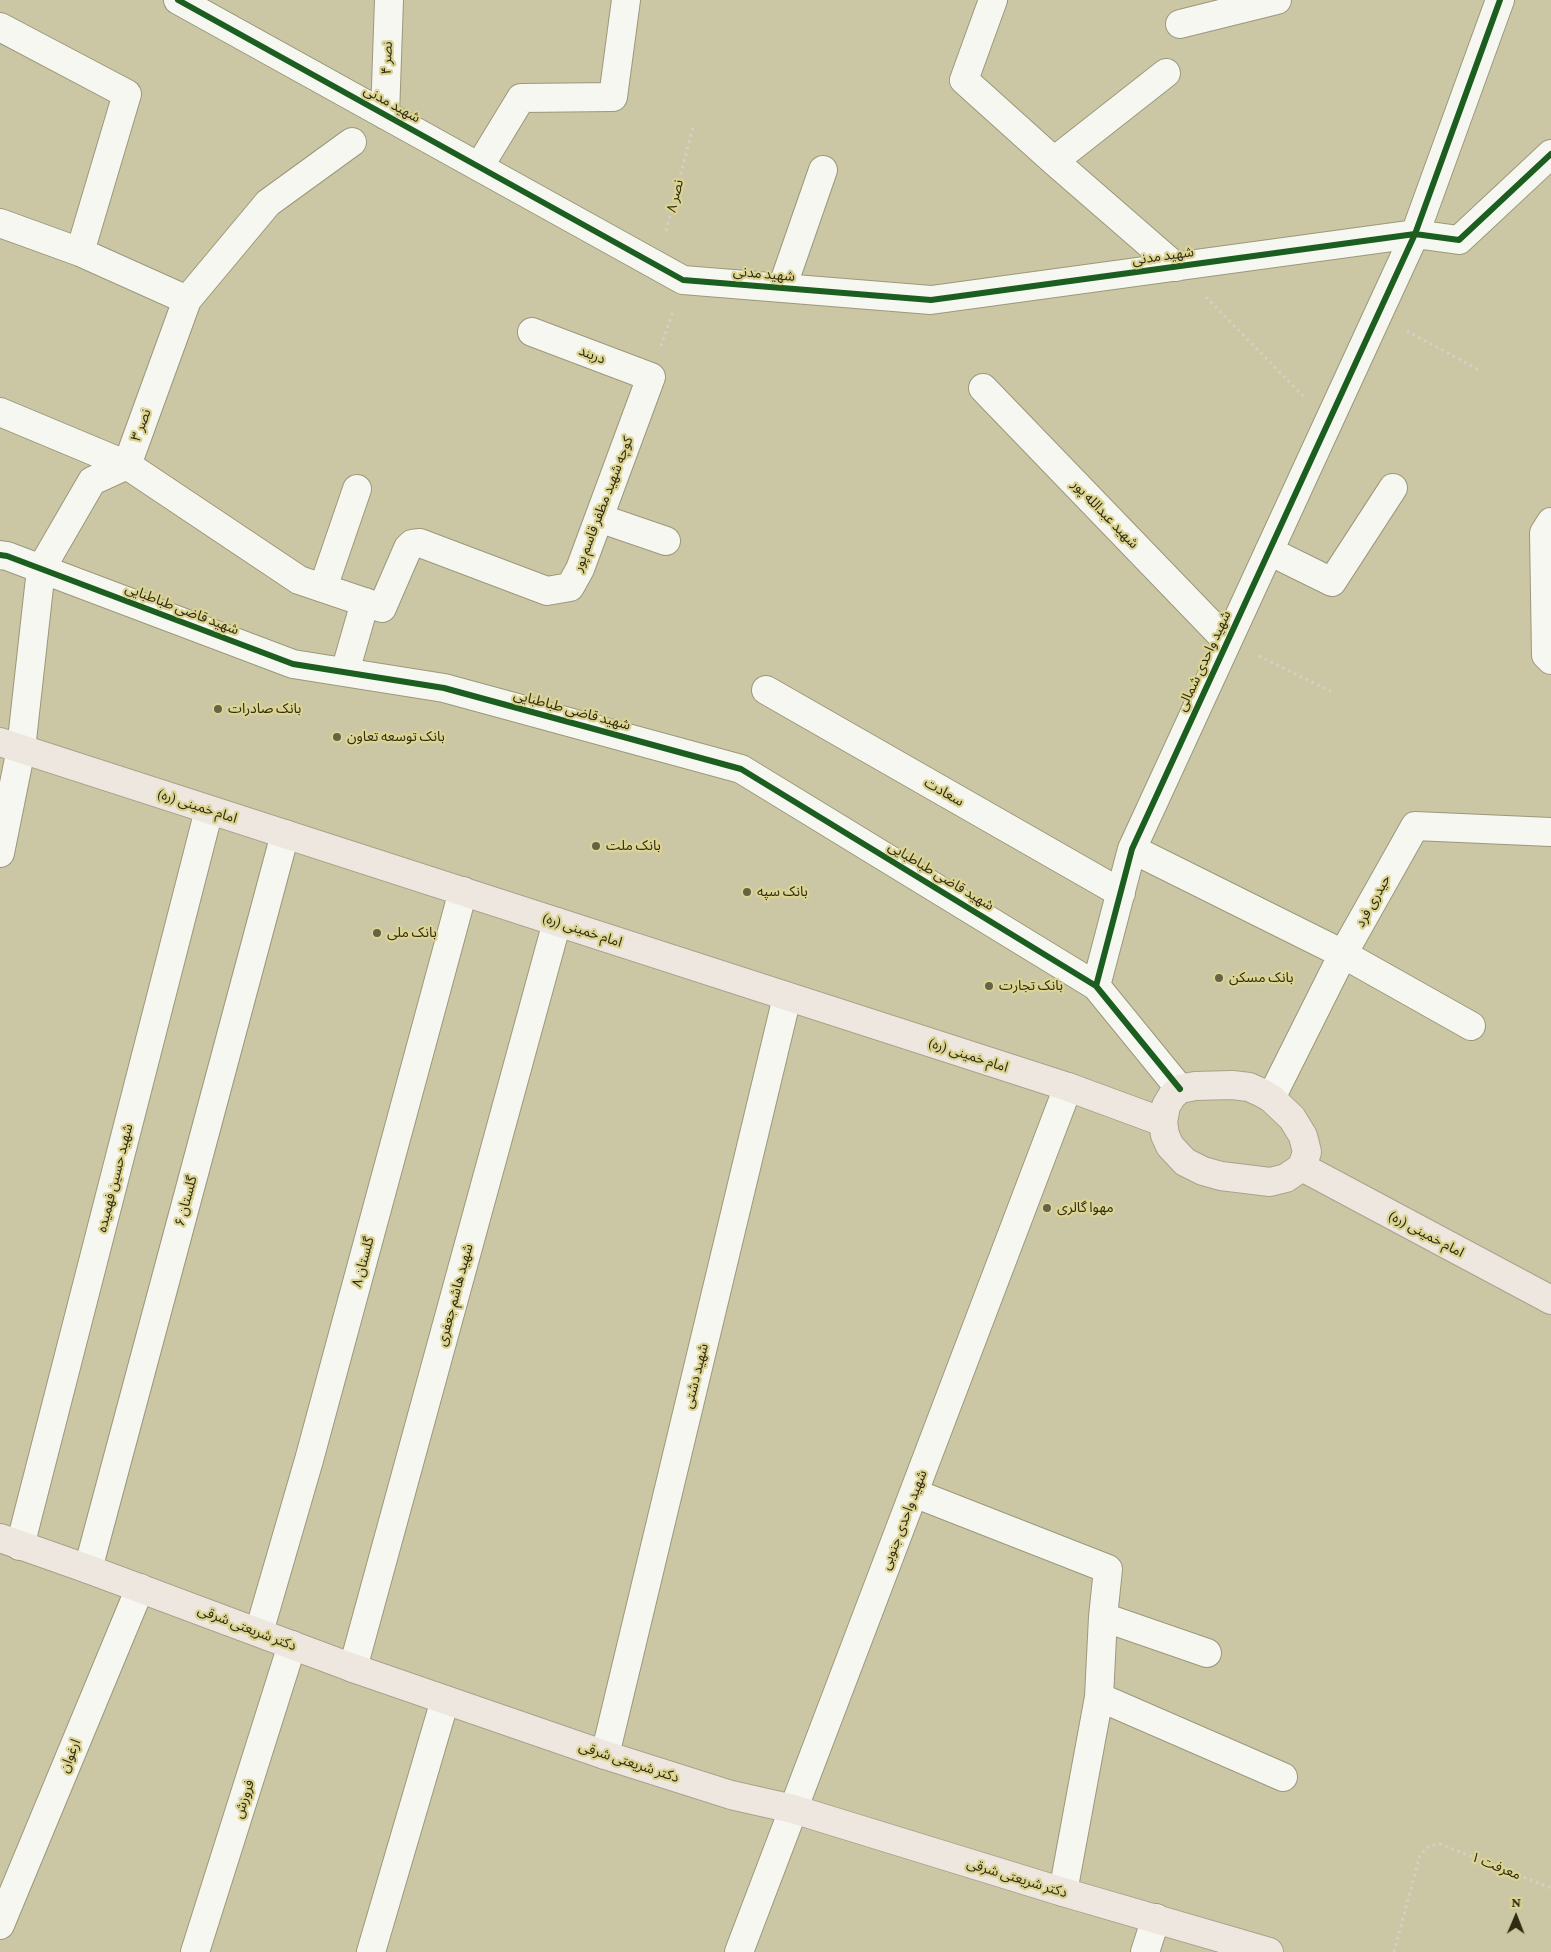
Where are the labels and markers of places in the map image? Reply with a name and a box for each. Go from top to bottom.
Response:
place label: بانک صادرات [228,701,301,717]
marker: بانک صادرات [212,703,224,715]
place label: بانک توسعه تعاون [347,729,445,745]
marker: بانک توسعه تعاون [331,731,343,743]
place label: بانک ملت [606,838,661,854]
marker: بانک ملت [590,840,602,852]
place label: بانک سپه [757,884,808,900]
marker: بانک سپه [741,886,753,898]
place label: بانک ملی [387,925,437,941]
marker: بانک ملی [371,927,383,939]
place label: بانک مسکن [1229,970,1293,986]
marker: بانک مسکن [1213,972,1225,984]
place label: بانک تجارت [999,978,1063,994]
marker: بانک تجارت [983,980,995,992]
place label: مهوا گالری [1057,1200,1114,1216]
marker: مهوا گالری [1041,1202,1053,1214]

